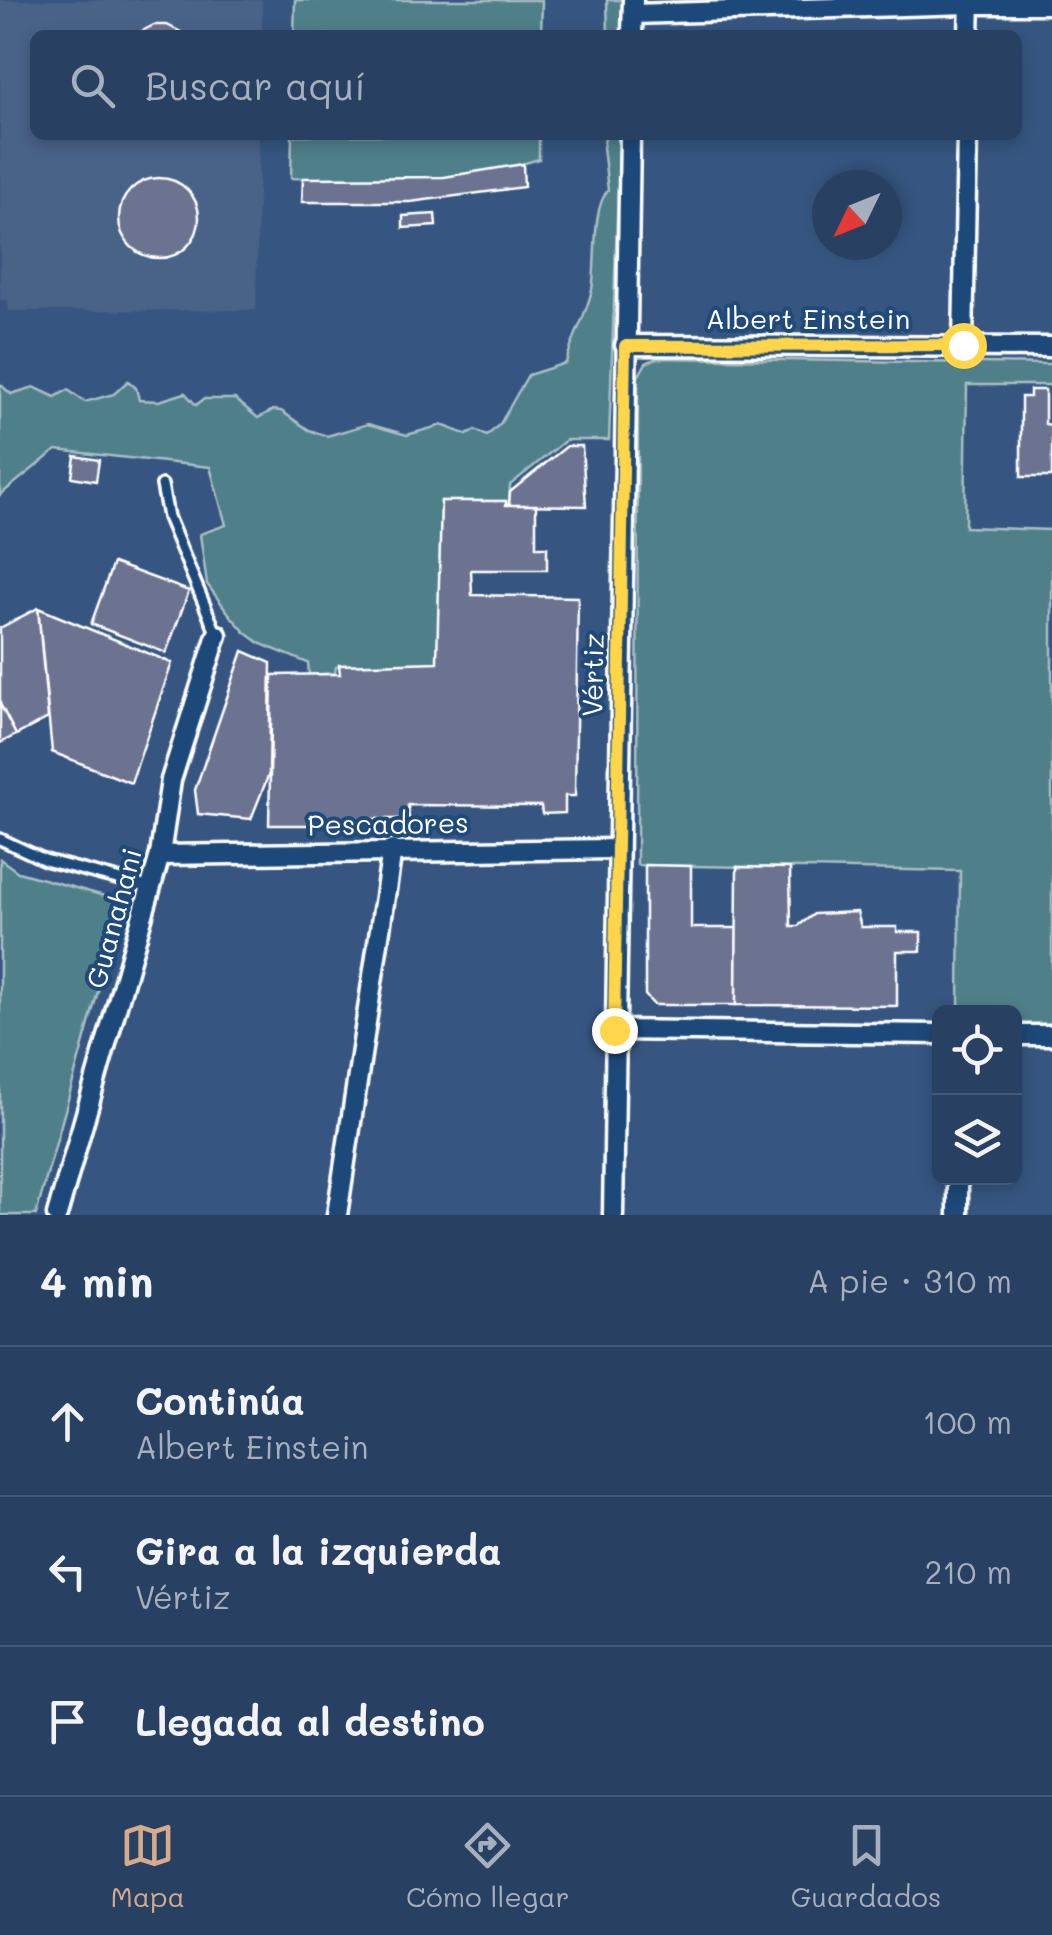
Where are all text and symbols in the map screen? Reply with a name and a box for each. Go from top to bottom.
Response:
search box [30,30,1022,140]
icon: search [65,58,120,113]
text: Buscar aquí [145,60,366,110]
north arrow [812,170,902,260]
street label: Albert Einstein [706,300,910,336]
route start [941,323,987,369]
street label: Vértiz [573,633,611,717]
street label: Pescadores [307,804,469,842]
street label: Guanahani [77,844,149,992]
map controls [932,1005,1022,1185]
button: locate [932,1005,1022,1095]
route end [592,1008,638,1054]
button: layers [932,1095,1022,1185]
text: 4 min [40,1253,153,1308]
text: A pie · 310 m [807,1259,1012,1301]
text: Continúa [135,1375,305,1425]
icon: ahead [40,1394,95,1449]
text: 100 m [922,1400,1012,1442]
text: Albert Einstein [135,1425,369,1467]
text: Gira a la izquierda [135,1525,501,1575]
icon: left [40,1544,95,1599]
text: 210 m [924,1550,1012,1592]
text: Vértiz [135,1575,231,1617]
icon: arrive [40,1694,95,1749]
text: Llegada al destino [135,1696,485,1746]
tab: Mapa [111,1818,185,1914]
tab: Cómo llegar [406,1818,570,1914]
tab: Guardados [791,1818,941,1914]

